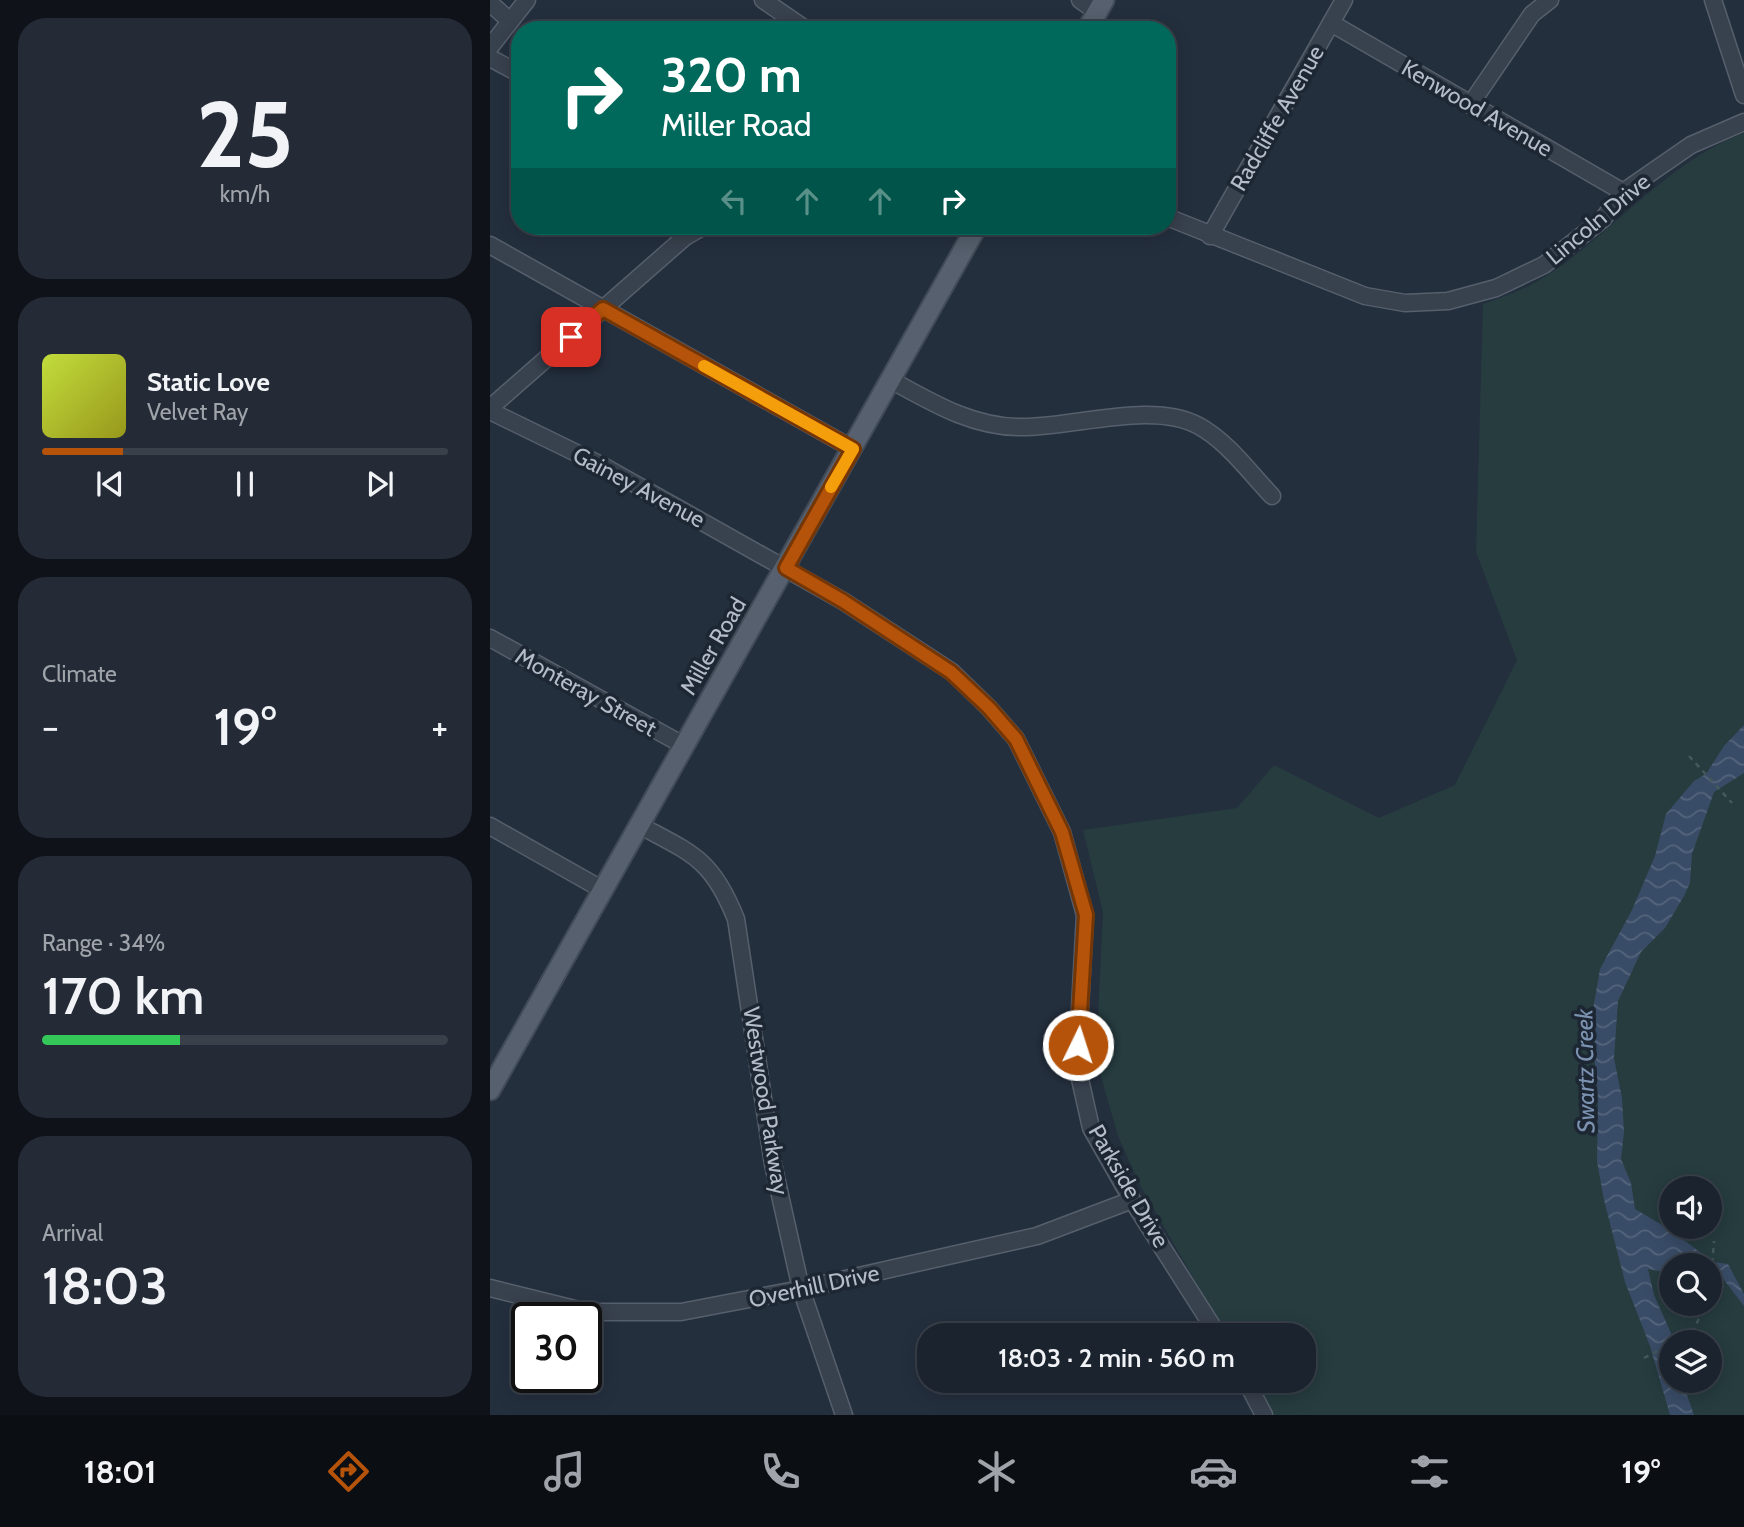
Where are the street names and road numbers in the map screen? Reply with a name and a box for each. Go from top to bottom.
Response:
street label: Radcliffe Avenue [1224,40,1330,196]
street label: Kenwood Avenue [1397,54,1558,163]
street label: Lincoln Drive [1540,167,1656,271]
street label: Gainey Avenue [568,440,710,534]
street label: Miller Road [674,592,752,700]
street label: Monteray Street [511,642,662,742]
street label: Westwood Parkway [737,1005,795,1197]
street label: Parkside Drive [1083,1120,1176,1253]
street label: Overhill Drive [746,1258,882,1314]

